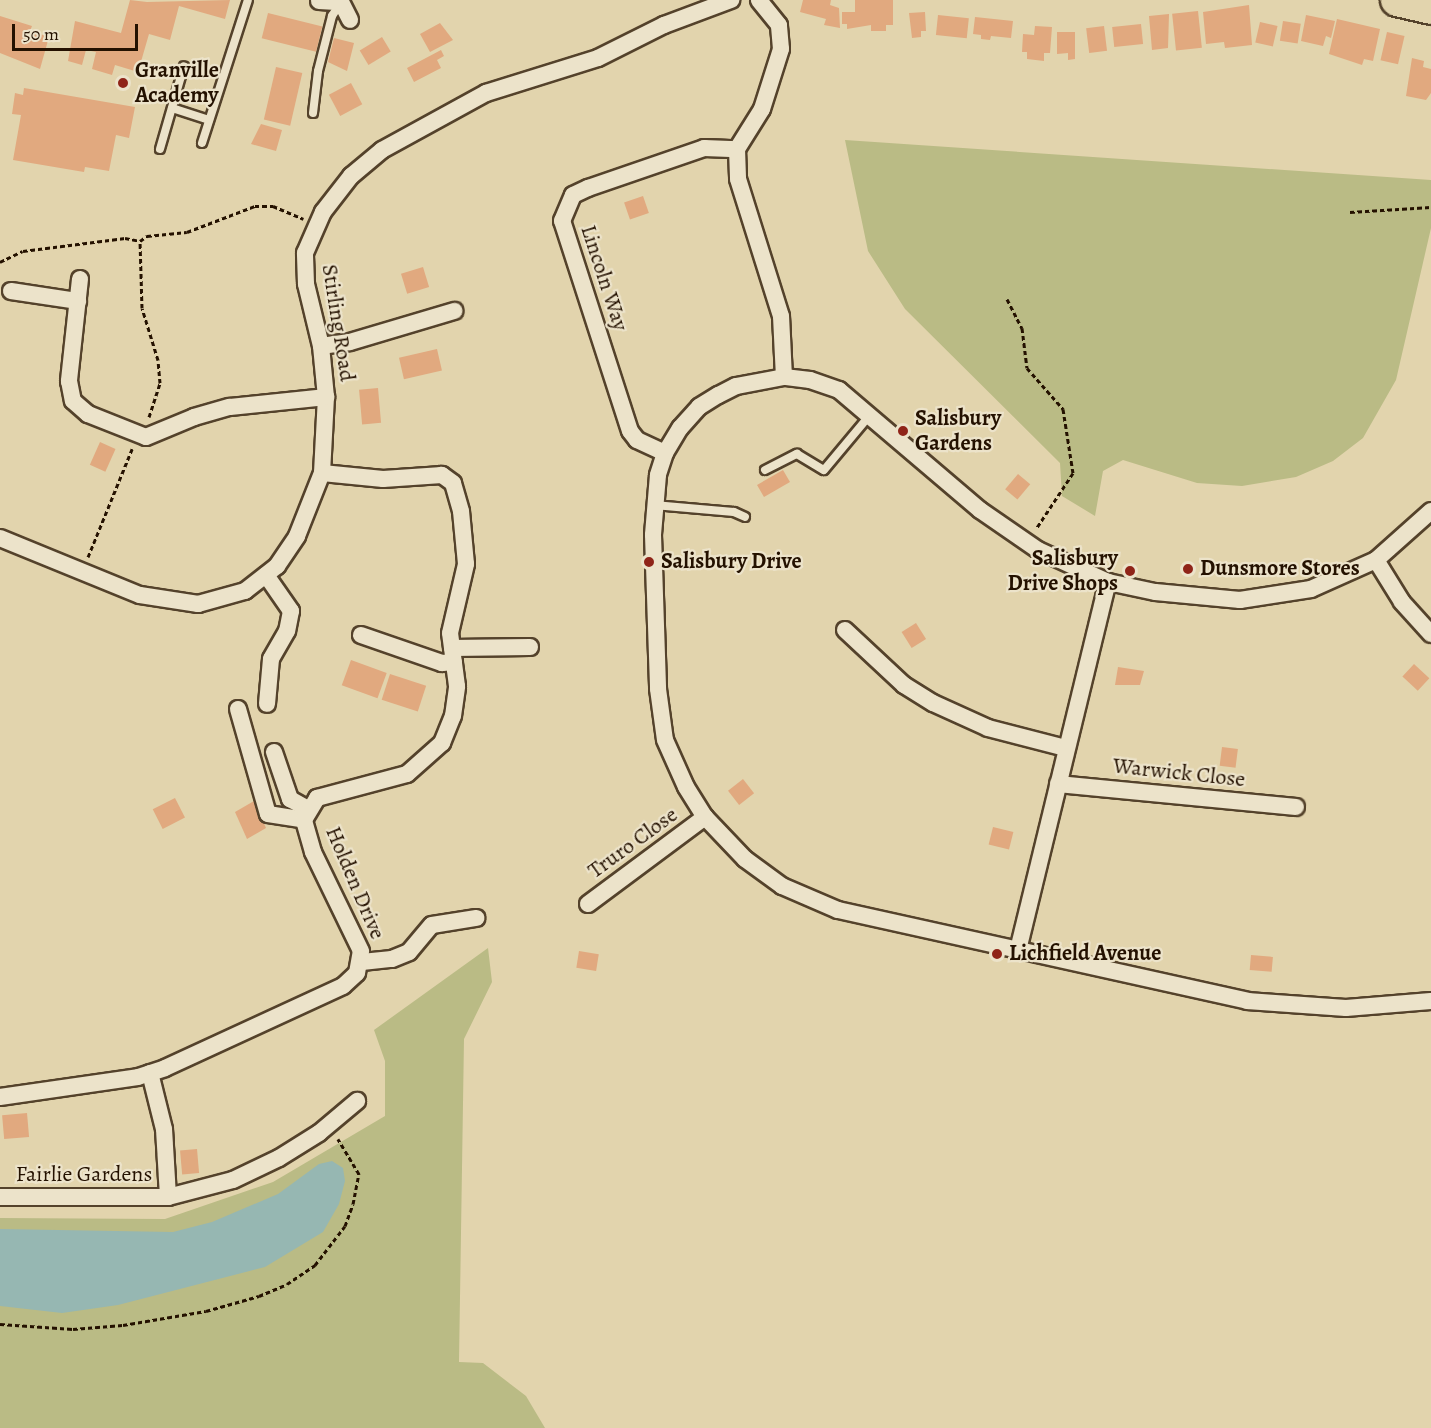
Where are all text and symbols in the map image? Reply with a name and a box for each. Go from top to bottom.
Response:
scale bar [15,12,141,50]
text: 50 m [23,22,59,46]
place label: Granville Academy [135,57,219,108]
marker: Granville Academy [116,76,130,90]
street label: Lincoln Way [575,222,633,334]
street label: Stirling Road [316,262,360,384]
place label: Salisbury Gardens [915,405,1001,457]
marker: Salisbury Gardens [896,424,910,438]
place label: Salisbury Drive Shops [1008,545,1118,596]
place label: Salisbury Drive [661,549,802,575]
marker: Salisbury Drive [642,555,656,569]
place label: Dunsmore Stores [1200,556,1360,582]
marker: Dunsmore Stores [1181,562,1195,576]
marker: Salisbury Drive Shops [1123,564,1137,578]
street label: Warwick Close [1112,753,1246,793]
street label: Truro Close [583,802,683,884]
street label: Holden Drive [319,823,391,943]
place label: Lichfield Avenue [1009,941,1161,967]
marker: Lichfield Avenue [990,947,1004,961]
street label: Fairlie Gardens [16,1162,152,1188]

